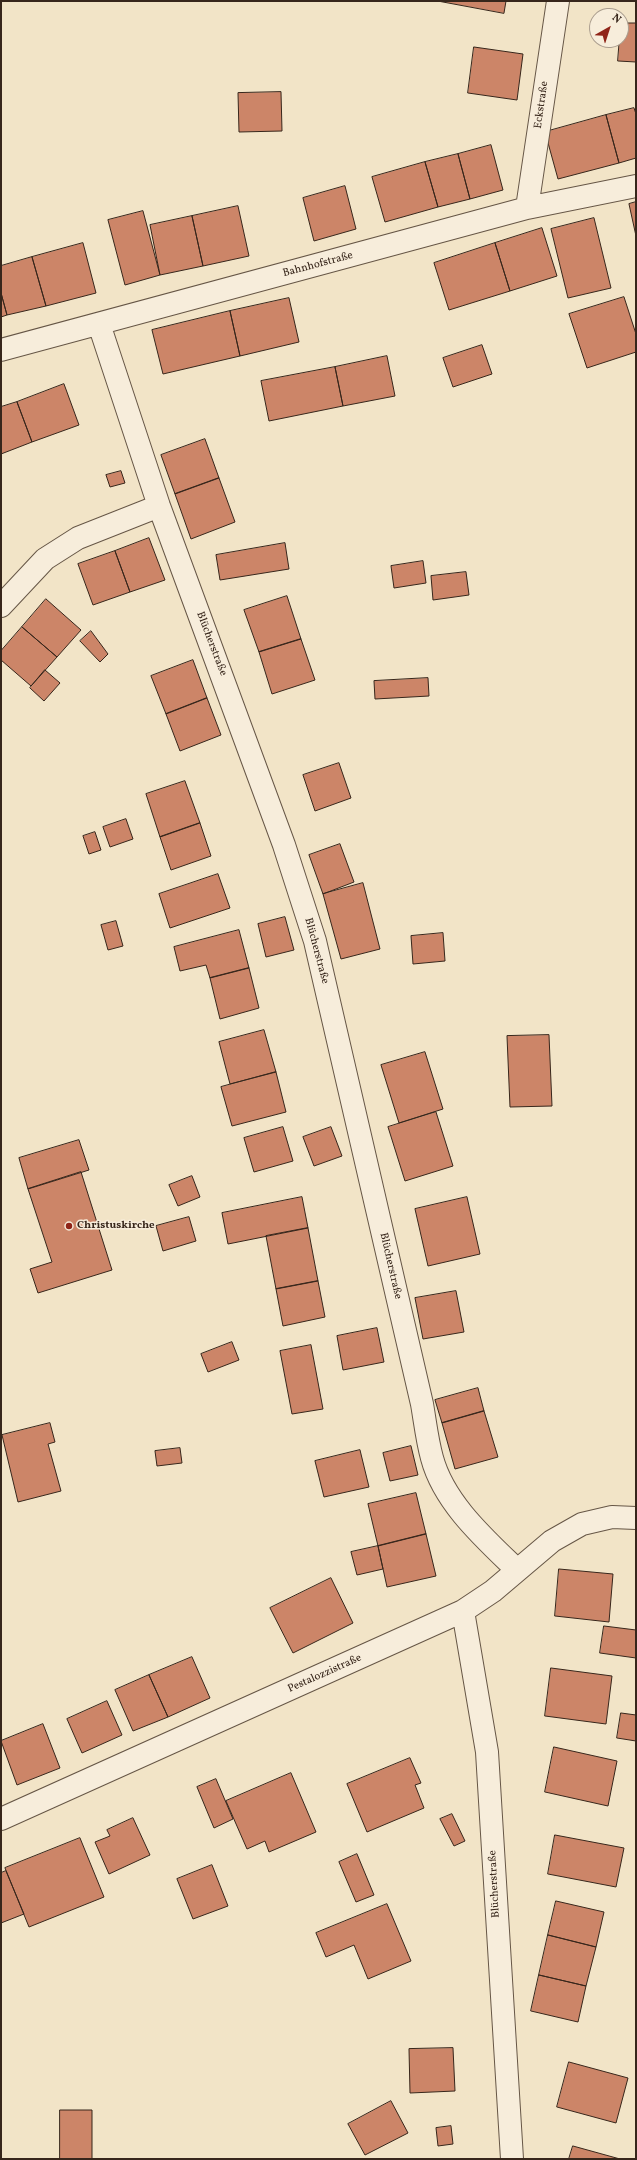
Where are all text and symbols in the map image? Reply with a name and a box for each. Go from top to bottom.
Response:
north arrow [589,8,629,48]
text: N [608,11,624,27]
street label: Eckstraße [532,80,552,130]
street label: Bahnhofstraße [281,249,355,281]
street label: Blücherstraße [193,610,229,678]
street label: Blücherstraße [301,917,331,985]
place label: Christuskirche [77,1219,155,1233]
marker: Christuskirche [64,1221,74,1231]
street label: Blücherstraße [376,1231,404,1301]
street label: Pestalozzistraße [286,1652,364,1696]
street label: Blücherstraße [487,1850,503,1918]

